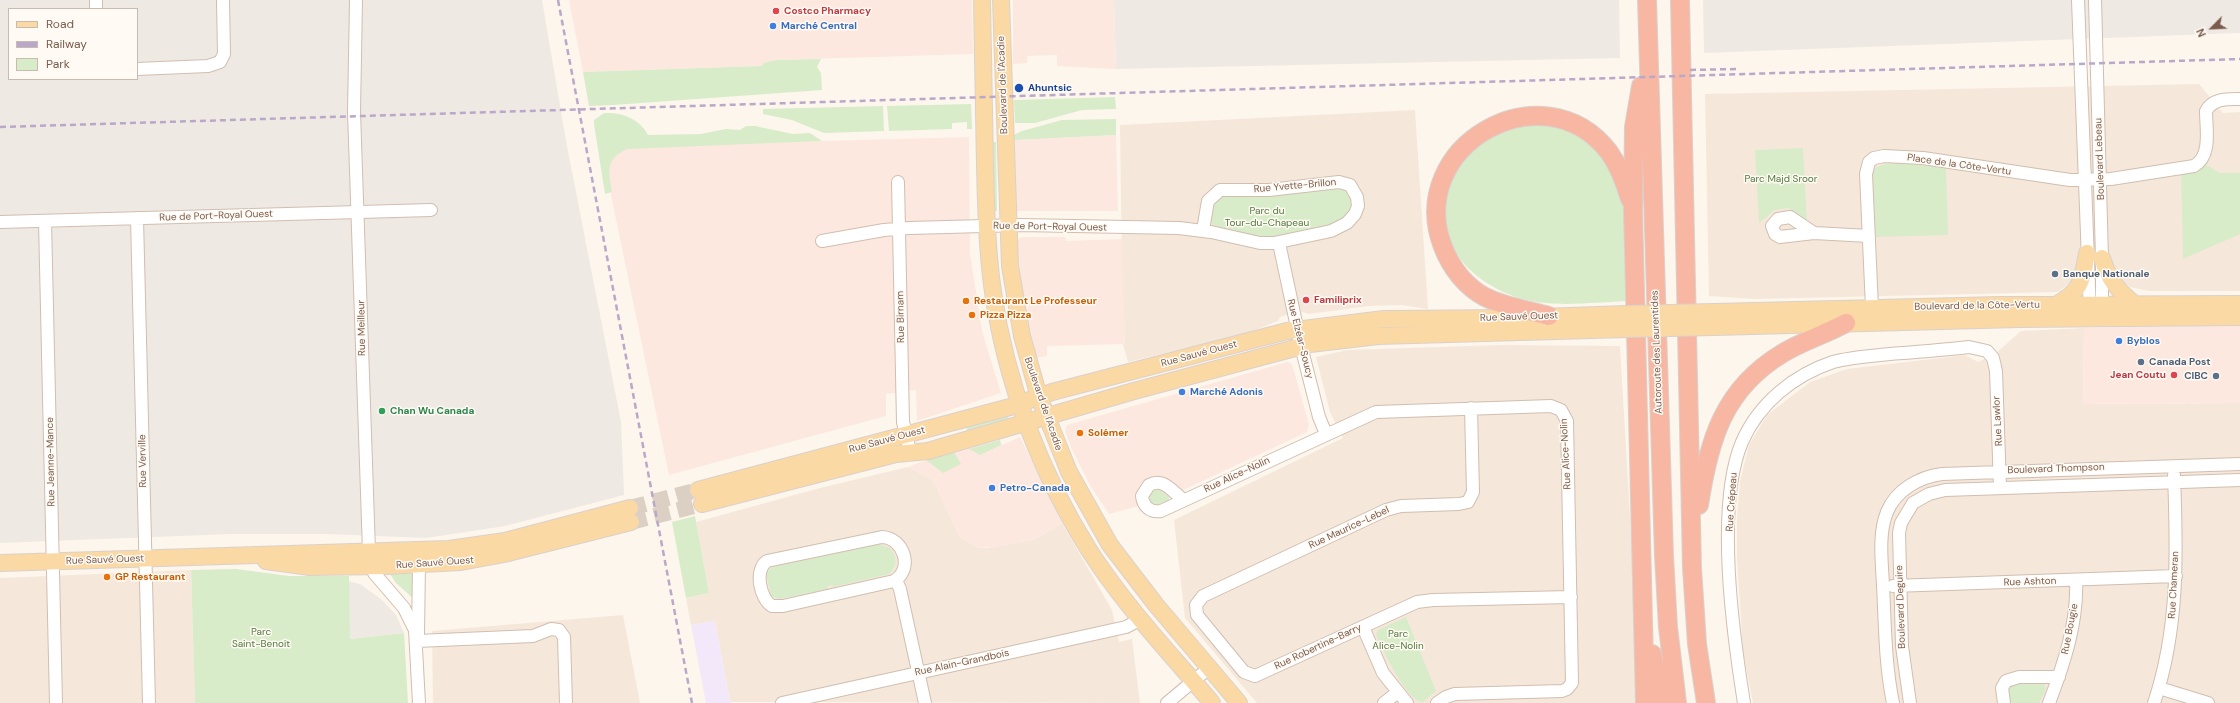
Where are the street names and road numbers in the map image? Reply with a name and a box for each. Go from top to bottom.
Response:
street label: Boulevard de l'Acadie [995,36,1011,134]
street label: Boulevard Lebeau [2093,118,2107,200]
street label: Place de la Côte-Vertu [1906,152,2012,178]
street label: Rue Yvette-Brillon [1253,176,1337,196]
street label: Rue de Port-Royal Ouest [159,208,273,224]
street label: Rue de Port-Royal Ouest [993,220,1107,234]
street label: Autoroute des Laurentides [1649,290,1665,414]
street label: Rue Birnam [895,291,907,343]
street label: Rue Elzéar-Soucy [1284,298,1316,380]
street label: Boulevard de la Côte-Vertu [1914,299,2040,313]
street label: Rue Meilleur [356,300,368,356]
street label: Rue Sauvé Ouest [1480,310,1558,324]
street label: Rue Sauvé Ouest [1160,338,1238,370]
street label: Boulevard de l'Acadie [1021,356,1065,452]
street label: Rue Lawlor [1991,396,2005,446]
street label: Rue Jeanne-Mance [44,417,58,507]
street label: Rue Alice-Nolin [1558,418,1574,490]
street label: Rue Sauvé Ouest [848,424,926,456]
street label: Rue Verville [137,434,149,488]
street label: Rue Alice-Nolin [1202,454,1272,496]
street label: Boulevard Thompson [2007,461,2105,477]
street label: Rue Crépeau [1724,472,1740,532]
street label: Rue Maurice-Lebel [1307,504,1391,552]
street label: Rue Chameran [2166,551,2182,619]
street label: Rue Sauvé Ouest [66,553,144,567]
street label: Rue Sauvé Ouest [396,554,474,572]
street label: Boulevard Deguire [1894,565,1908,649]
street label: Rue Ashton [2003,575,2057,589]
street label: Rue Bougie [2059,603,2081,655]
street label: Rue Robertine-Barry [1273,622,1363,672]
street label: Rue Alain-Grandbois [914,647,1010,679]

